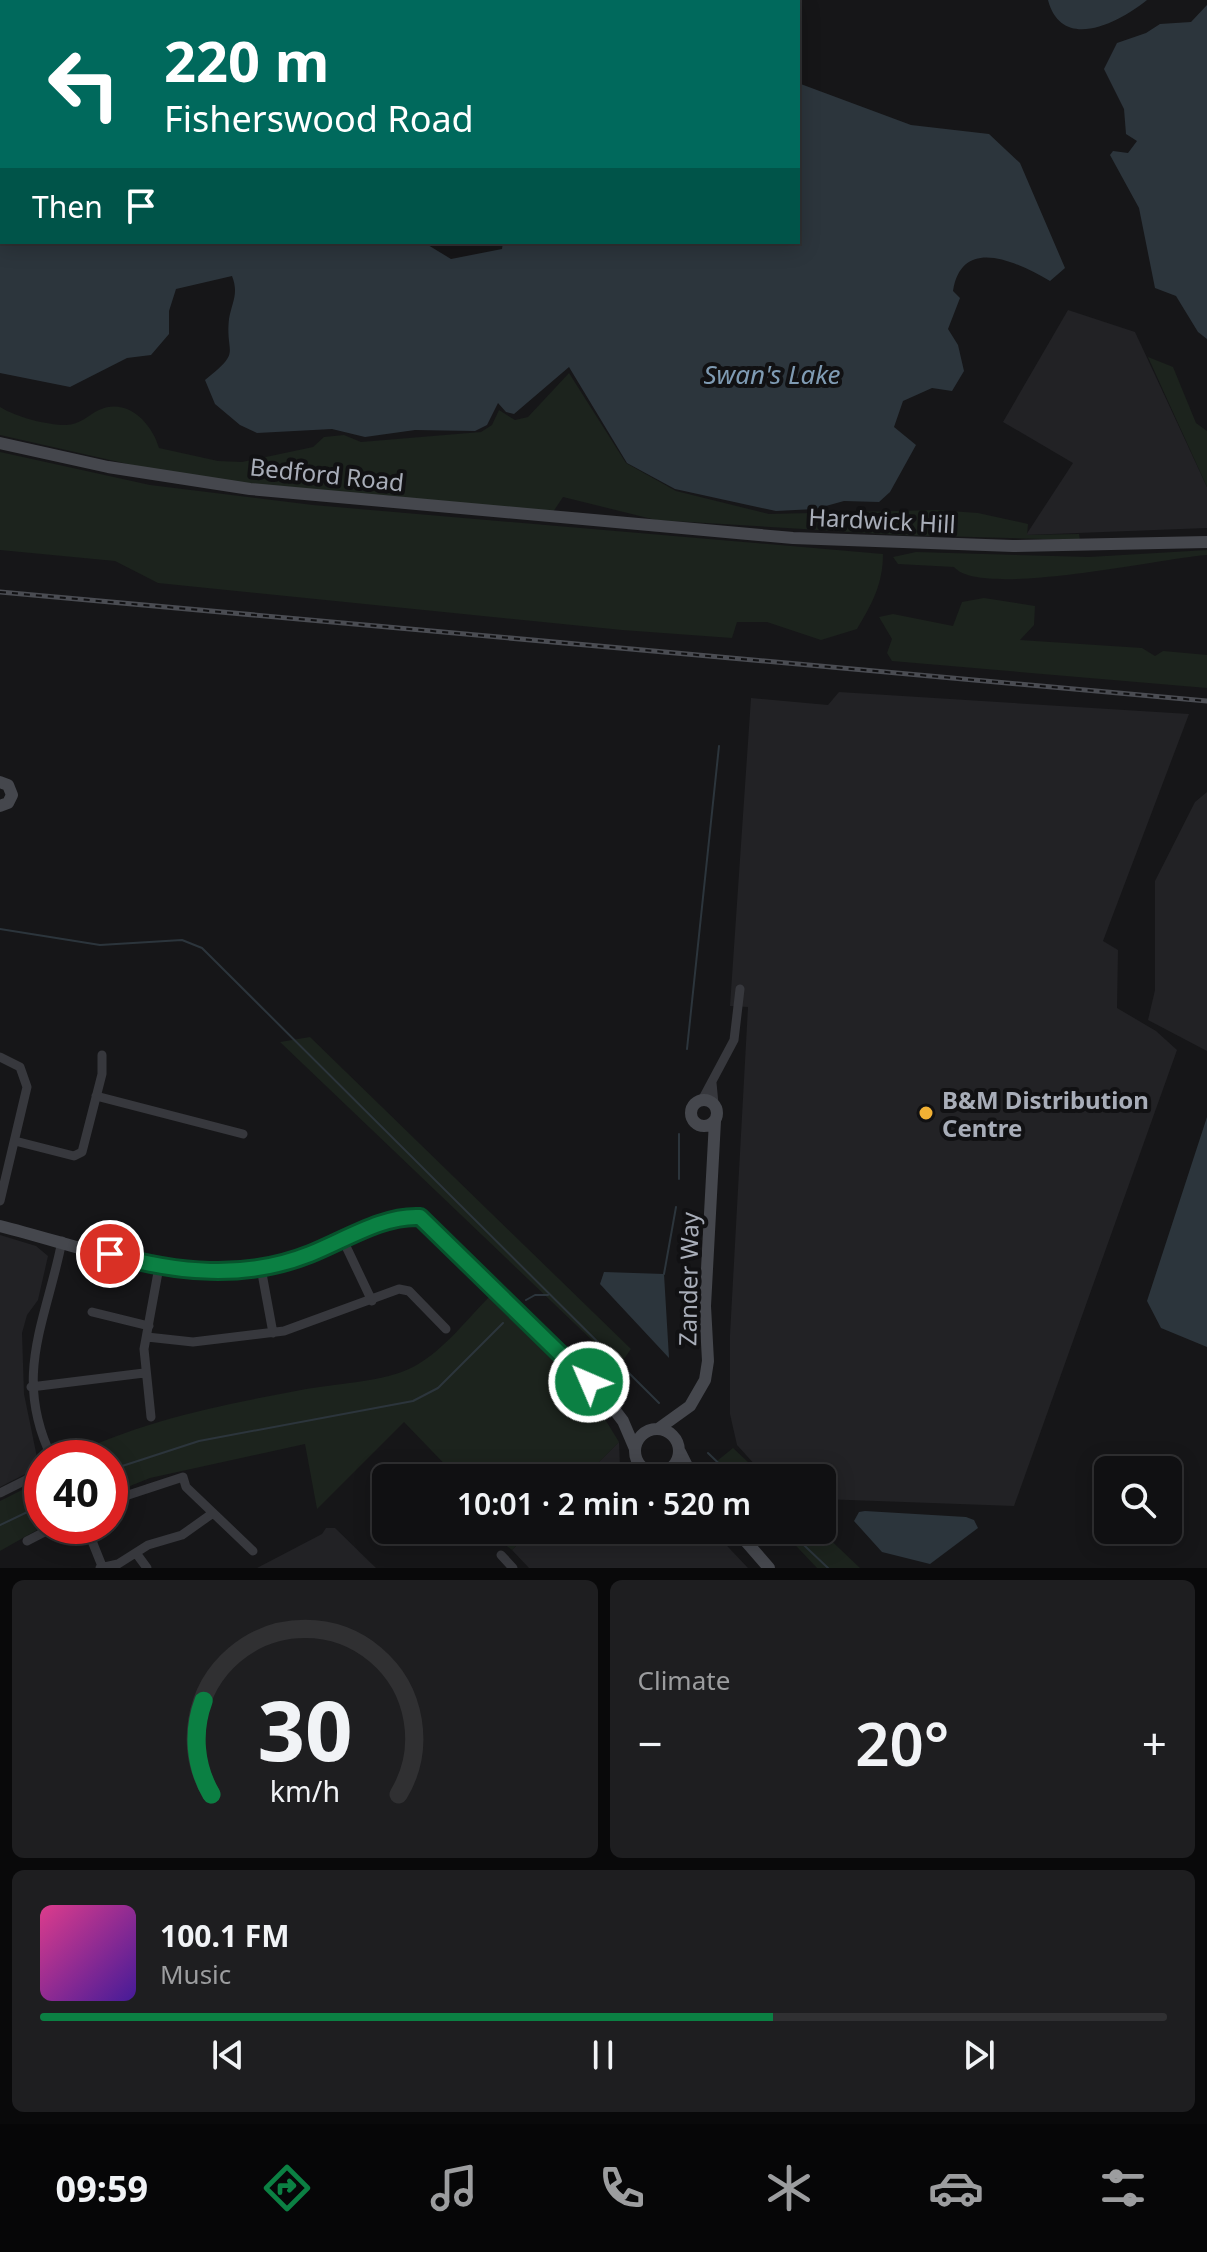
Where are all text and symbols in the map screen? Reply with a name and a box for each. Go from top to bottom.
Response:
text: 220 m [164,22,329,98]
icon: left [32,32,136,136]
text: Fisherswood Road [164,94,474,143]
icon: arrive [119,184,163,228]
text: Then [32,186,103,227]
water label: Swan's Lake [703,356,841,392]
street label: Bedford Road [248,450,406,498]
street label: Hardwick Hill [808,500,956,540]
place label: B&M Distribution Centre [942,1083,1149,1144]
marker: B&M Distribution Centre [917,1104,935,1122]
street label: Zander Way [670,1211,706,1346]
pin [76,1220,144,1288]
icon: arrive [88,1232,132,1276]
position arrow [547,1340,631,1424]
speed limit sign: 40 [24,1440,128,1544]
map controls [1094,1456,1182,1544]
button: search [1094,1456,1182,1544]
text: 10:01 · 2 min · 520 m [457,1483,751,1524]
text: Climate [638,1662,730,1698]
text: 30 [257,1672,352,1785]
text: 20° [855,1702,949,1784]
text: − [638,1713,663,1773]
text: + [1142,1713,1167,1773]
text: km/h [270,1771,340,1810]
text: 100.1 FM [160,1915,290,1956]
text: Music [160,1956,231,1992]
icon: previous [206,2033,250,2077]
icon: pause [581,2033,625,2077]
icon: next [957,2033,1001,2077]
icon: directions [259,2160,315,2216]
icon: music [426,2160,482,2216]
icon: phone [594,2160,650,2216]
icon: climate [761,2160,817,2216]
icon: car [928,2160,984,2216]
icon: filters [1095,2160,1151,2216]
text: 09:59 [56,2164,148,2213]

